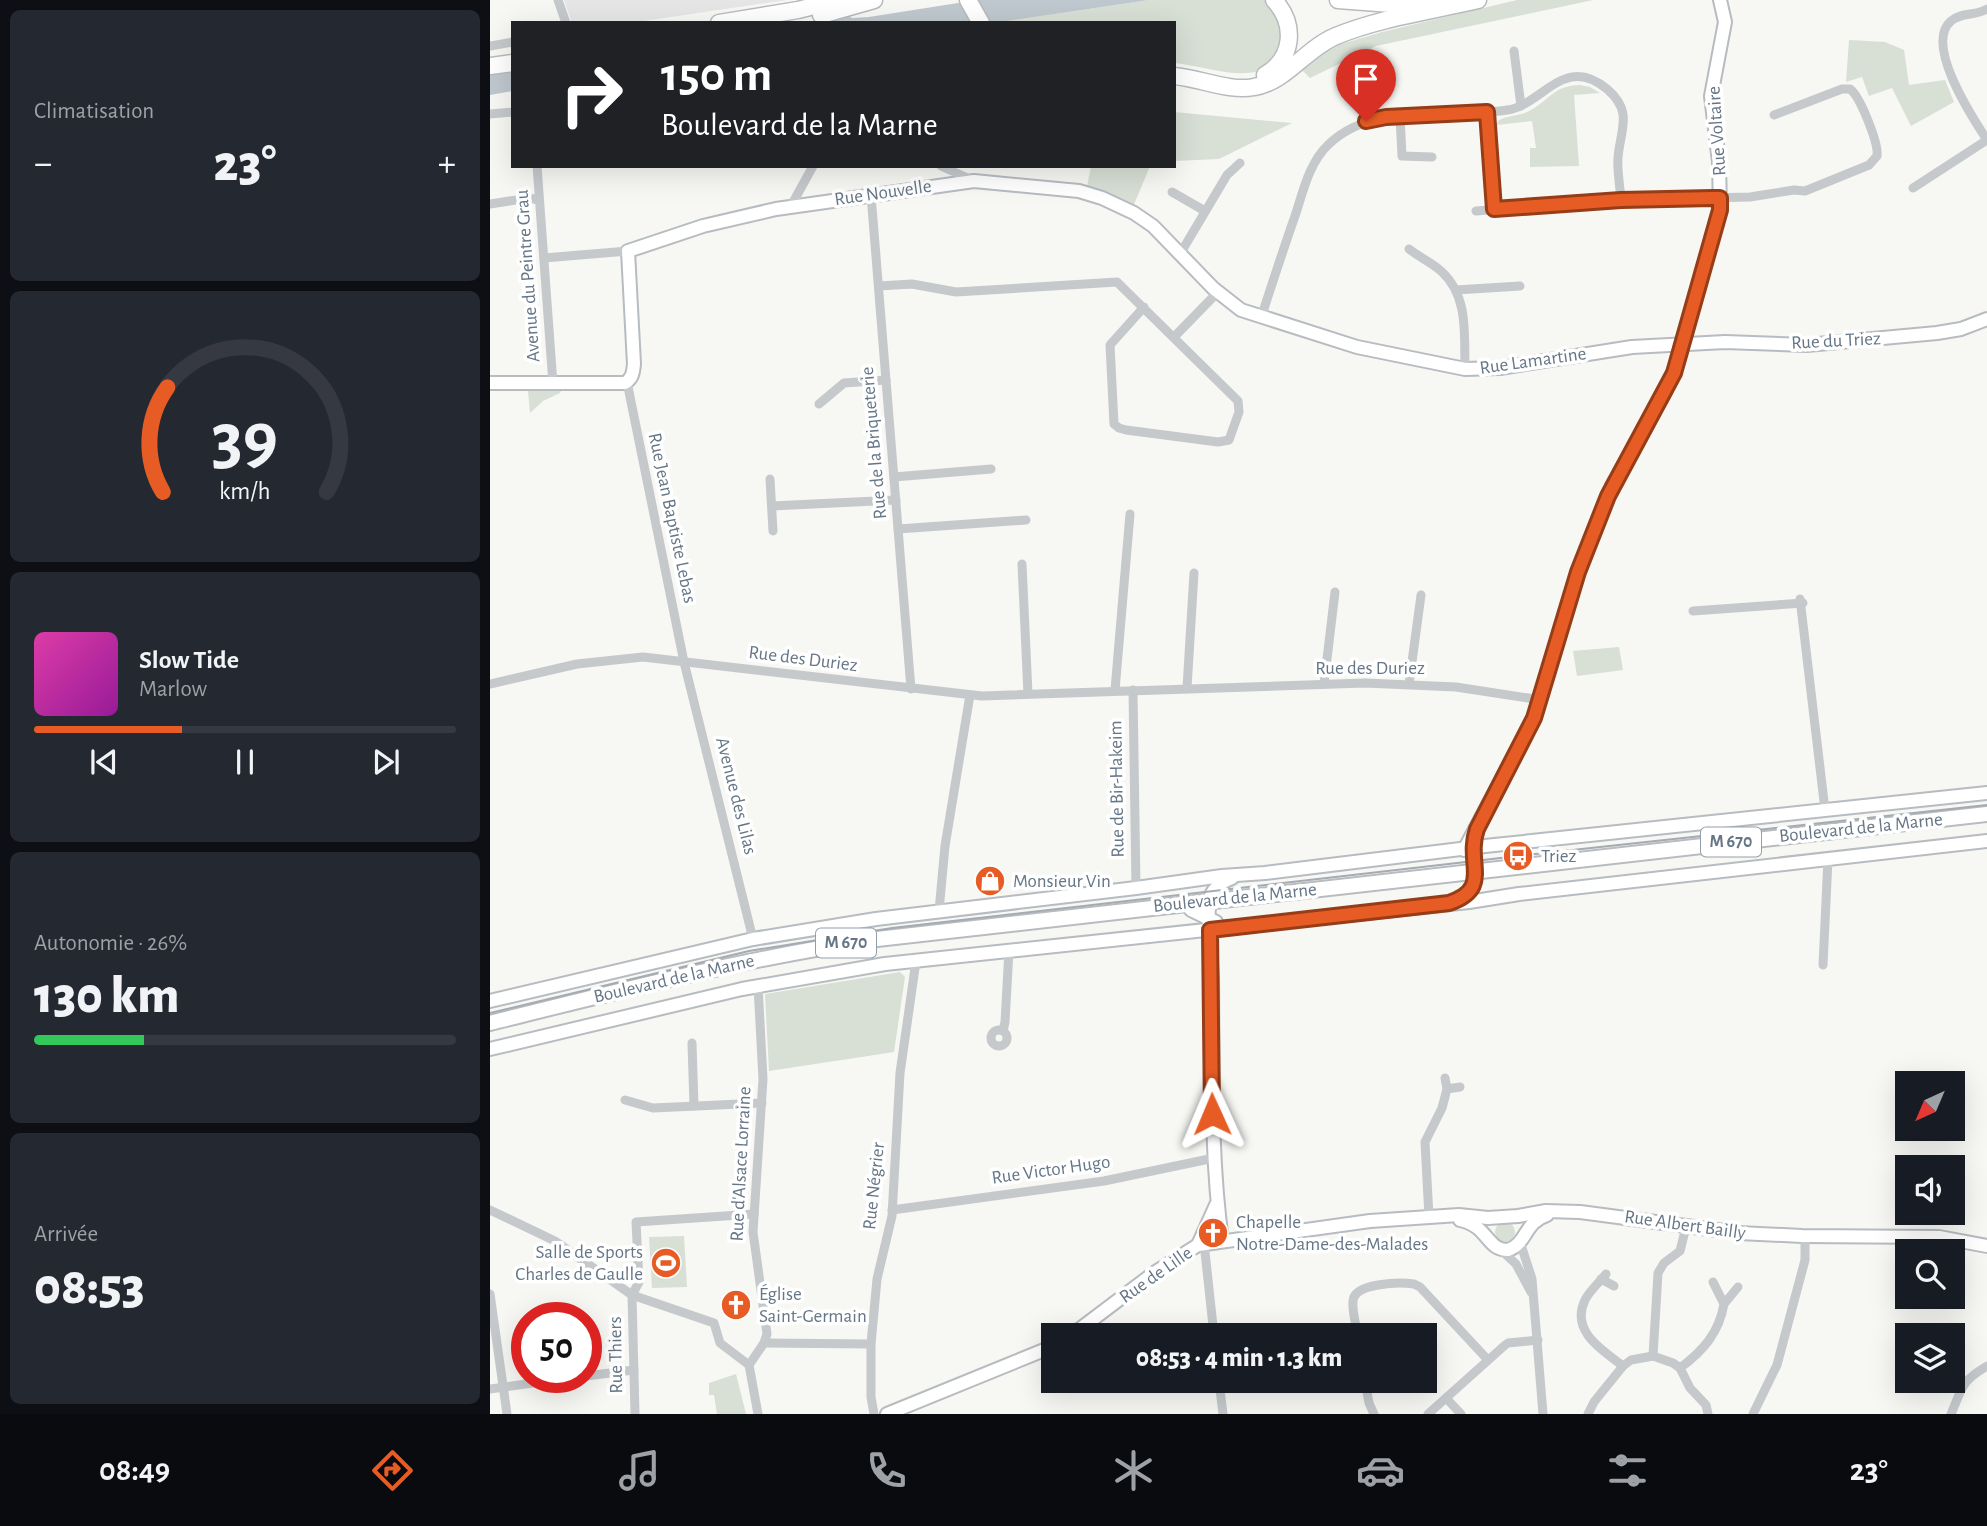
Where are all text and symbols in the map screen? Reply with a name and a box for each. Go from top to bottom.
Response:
icon: right [546,49,637,140]
pin [1336,49,1396,121]
text: 150 m [661,51,772,100]
icon: arrive [1347,60,1385,98]
street label: Rue Voltaire [1704,85,1730,177]
text: Climatisation [34,100,154,123]
text: Boulevard de la Marne [661,109,938,141]
text: 23° [214,138,276,190]
text: − [34,145,52,183]
text: + [438,145,456,183]
street label: Rue Nouvelle [833,177,933,209]
street label: Avenue du Peintre Grau [512,189,544,363]
street label: Rue du Triez [1791,329,1882,353]
street label: Rue Lamartine [1479,344,1587,378]
street label: Rue de la Briqueterie [858,366,890,520]
text: 39 [212,405,278,478]
street label: Rue Jean Baptiste Lebas [645,431,699,605]
text: km/h [219,479,271,504]
street label: Rue des Duriez [747,643,859,675]
text: Slow Tide [139,647,239,673]
street label: Rue des Duriez [1315,659,1425,678]
text: Marlow [139,678,207,701]
street label: Rue de Bir-Hakeim [1106,720,1128,858]
street label: Avenue des Lilas [712,735,760,857]
icon: previous [85,743,123,781]
icon: pause [226,743,264,781]
icon: next [367,743,405,781]
street label: Boulevard de la Marne [1778,810,1944,846]
road number: M 670 [1701,828,1761,856]
bus stop icon: Triez [1501,839,1535,873]
place label: Triez [1541,847,1577,866]
shop icon: Monsieur Vin [973,864,1007,898]
place label: Monsieur Vin [1013,872,1111,891]
street label: Boulevard de la Marne [1152,880,1318,916]
road number: M 670 [816,928,876,958]
text: Autonomie · 26% [34,932,187,955]
street label: Boulevard de la Marne [592,951,756,1007]
text: 130 km [34,970,179,1022]
north arrow [1895,1071,1965,1141]
map controls [1895,1071,1965,1393]
position arrow [1175,1077,1249,1151]
street label: Rue d'Alsace Lorraine [727,1086,755,1242]
street label: Rue Négrier [860,1141,888,1231]
street label: Rue Victor Hugo [990,1152,1112,1188]
button: sound [1895,1155,1965,1225]
street label: Rue Albert Bailly [1623,1207,1747,1243]
place label: Chapelle Notre-Dame-des-Malades [1236,1213,1428,1254]
church icon: Chapelle Notre-Dame-des-Malades [1196,1216,1230,1250]
text: Arrivée [34,1223,98,1246]
button: search [1895,1239,1965,1309]
place label: Salle de Sports Charles de Gaulle [515,1243,643,1284]
street label: Rue de Lille [1116,1243,1196,1307]
sports icon: Salle de Sports Charles de Gaulle [649,1246,683,1280]
text: 08:53 [34,1261,145,1313]
place label: Église Saint-Germain [759,1283,867,1326]
church icon: Église Saint-Germain [719,1288,753,1322]
speed limit sign: 50 [511,1302,602,1393]
street label: Rue Thiers [606,1316,626,1394]
button: layers [1895,1323,1965,1393]
text: 08:53 · 4 min · 1.3 km [1136,1345,1342,1371]
icon: directions [368,1446,417,1495]
icon: music [615,1446,664,1495]
icon: phone [862,1446,911,1495]
icon: climate [1109,1446,1158,1495]
icon: car [1356,1446,1405,1495]
icon: filters [1603,1446,1652,1495]
text: 08:49 [99,1454,170,1486]
text: 23° [1850,1454,1888,1486]

